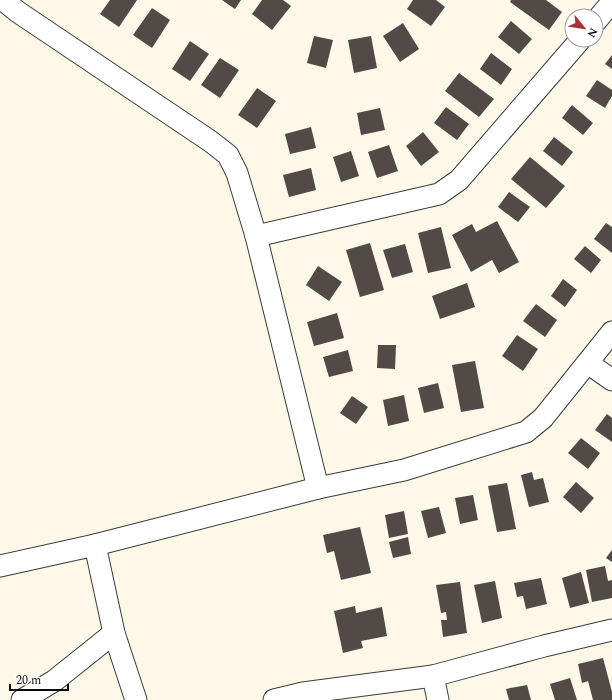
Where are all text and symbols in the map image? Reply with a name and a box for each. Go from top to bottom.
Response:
north arrow [564,8,604,48]
text: N [583,25,602,41]
scale bar [10,666,68,692]
text: 20 m [16,671,41,690]

